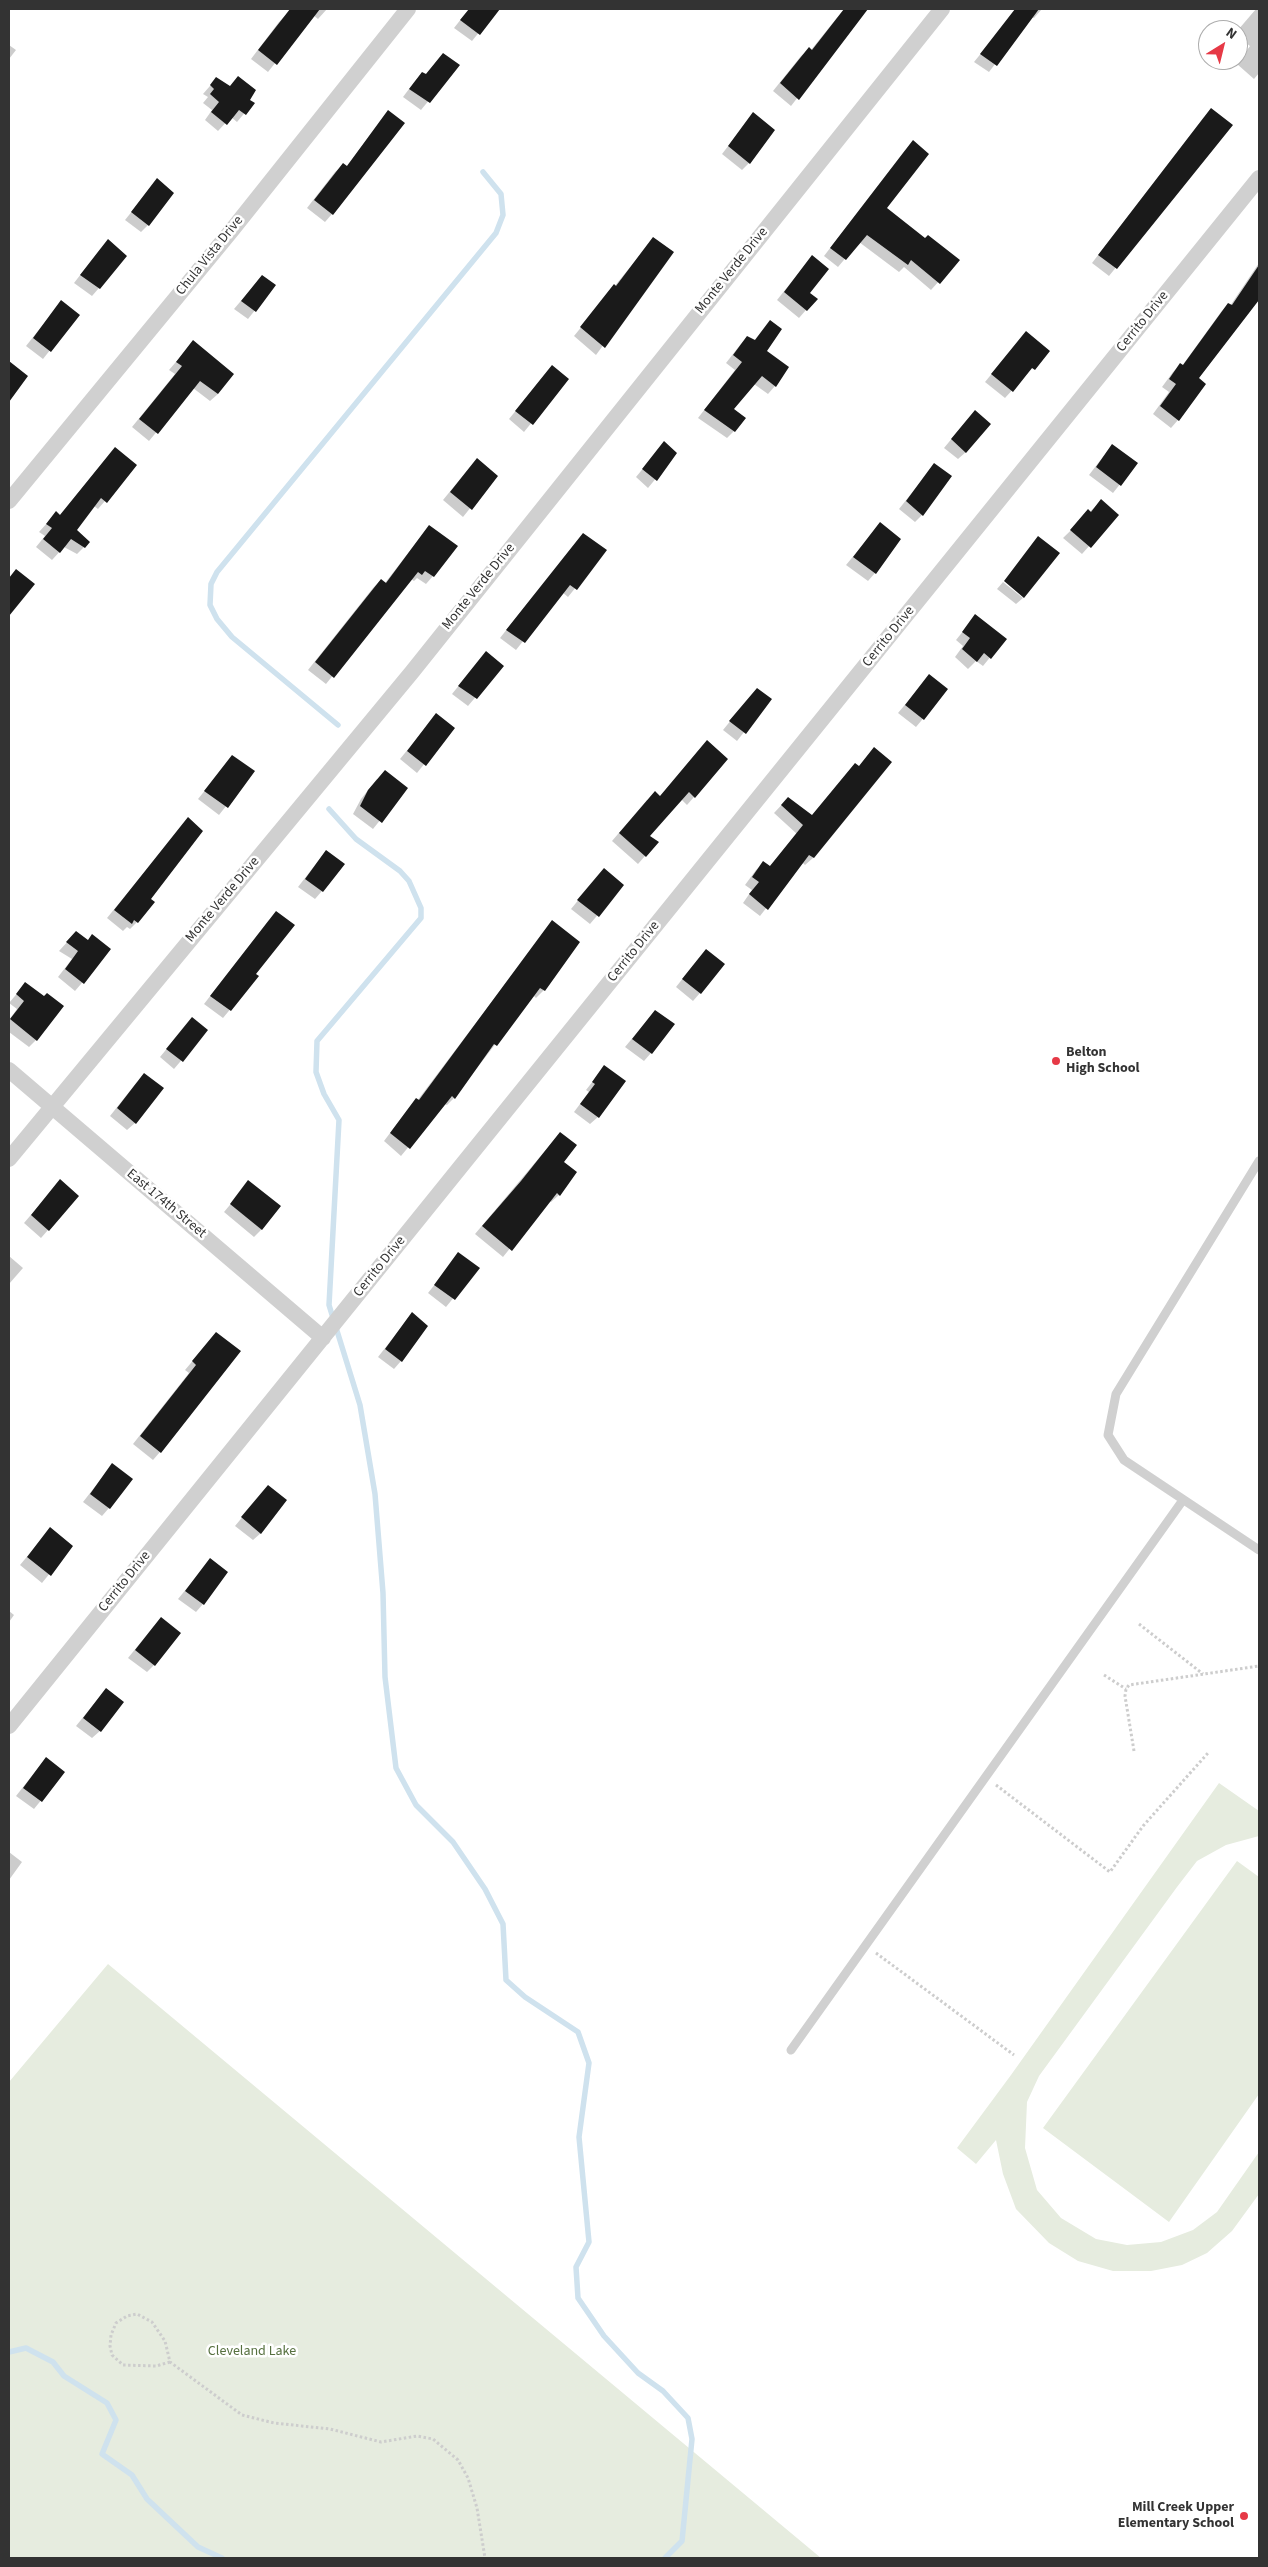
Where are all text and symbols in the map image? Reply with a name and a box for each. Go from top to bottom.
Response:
north arrow [1198,20,1248,70]
text: N [1222,23,1241,45]
street label: Chula Vista Drive [173,213,247,299]
street label: Monte Verde Drive [692,224,772,318]
street label: Cerrito Drive [1113,288,1173,356]
street label: Monte Verde Drive [439,540,519,634]
street label: Cerrito Drive [859,603,919,671]
street label: Monte Verde Drive [182,854,264,946]
street label: Cerrito Drive [604,918,664,986]
place label: Belton High School [1066,1045,1139,1078]
marker: Belton High School [1050,1055,1062,1067]
street label: East 174th Street [123,1166,209,1242]
street label: Cerrito Drive [350,1233,410,1301]
street label: Cerrito Drive [95,1548,155,1616]
park label: Cleveland Lake [208,2344,296,2360]
place label: Mill Creek Upper Elementary School [1118,2500,1234,2532]
marker: Mill Creek Upper Elementary School [1238,2510,1250,2522]

